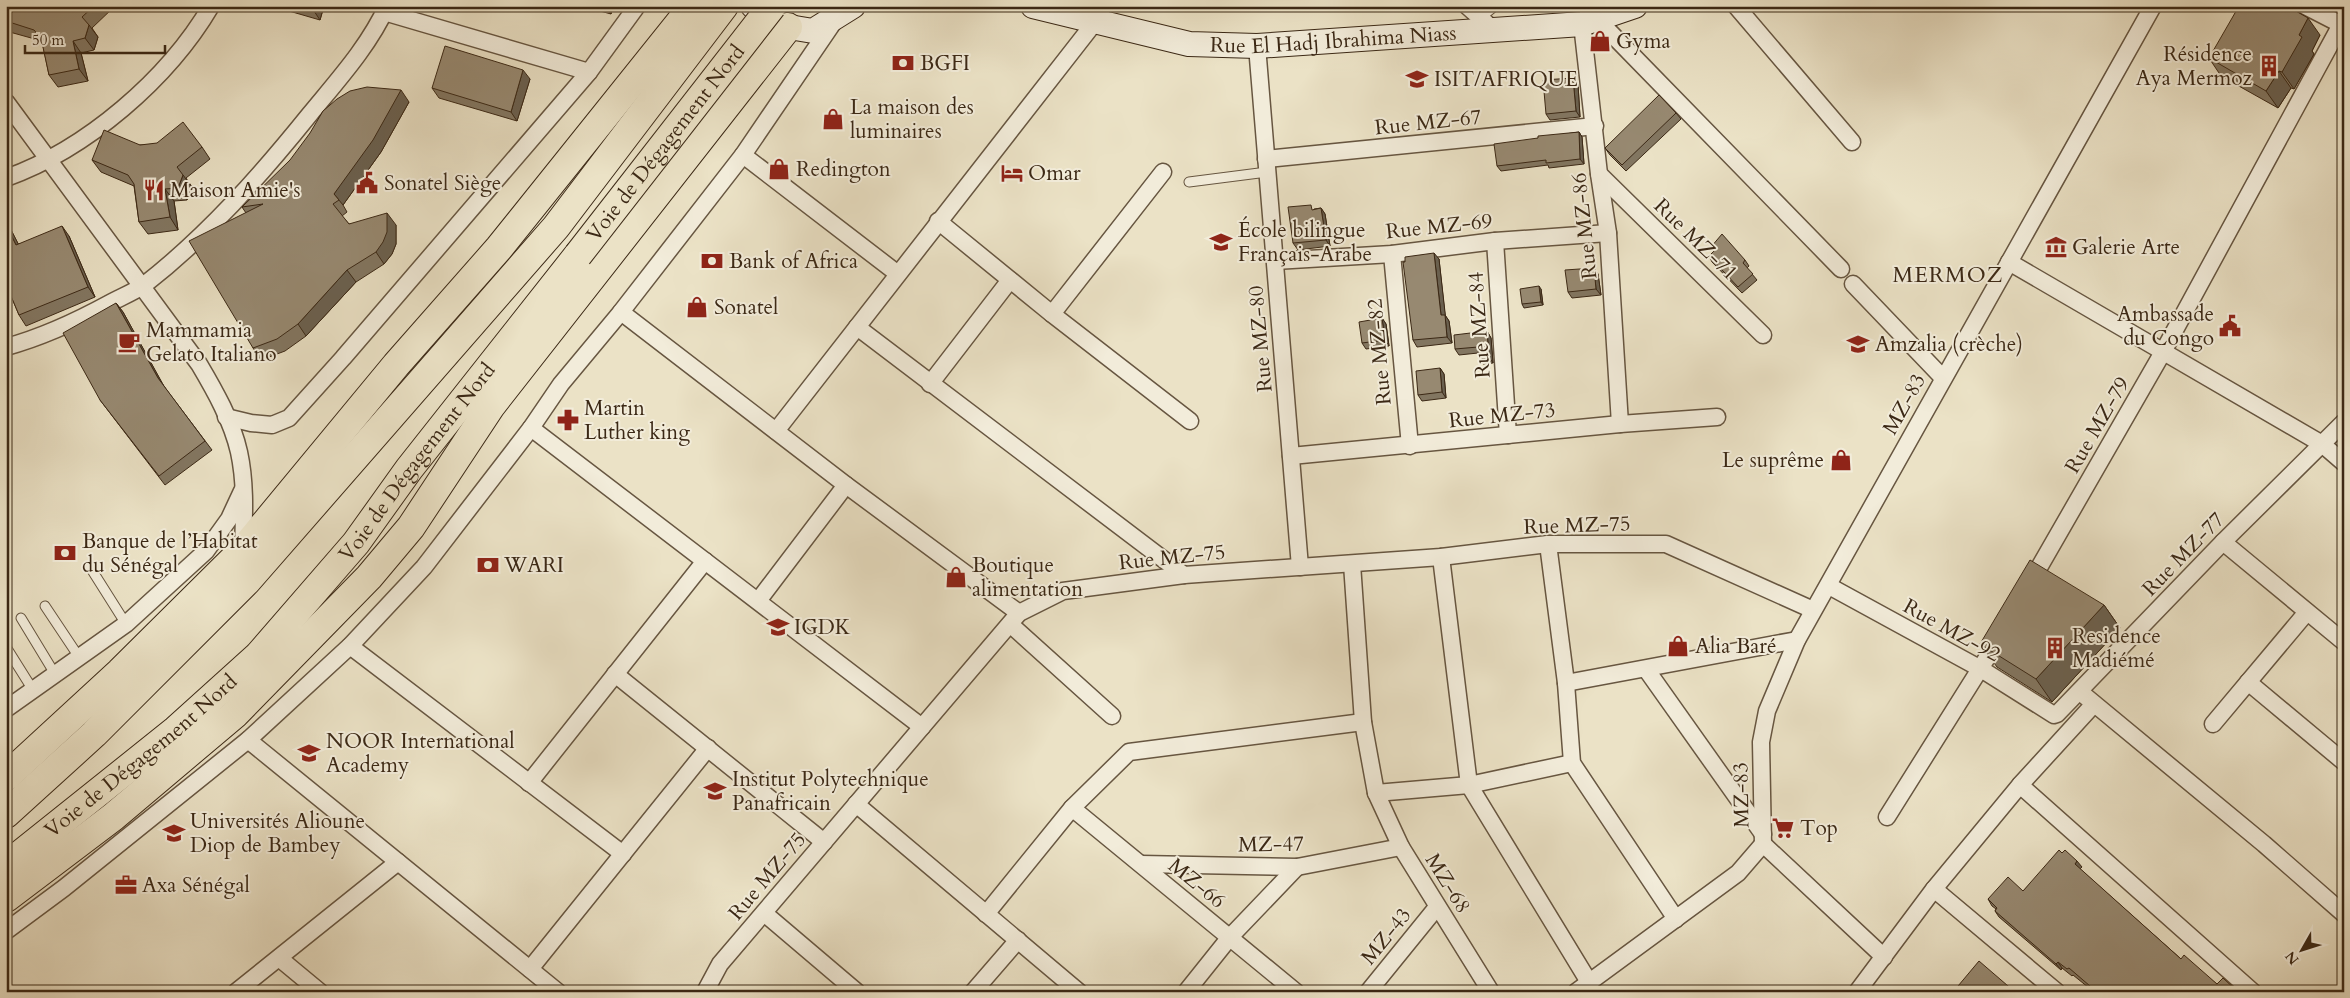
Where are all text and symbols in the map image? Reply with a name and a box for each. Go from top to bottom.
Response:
street label: Rue El Hadj Ibrahima Niass [1210,19,1457,61]
scale bar [25,22,165,54]
place label: Gyma [1616,27,1671,56]
shop icon: Gyma [1587,28,1613,54]
text: 50 m [32,30,64,50]
street label: Voie de Dégagement Nord [580,39,752,248]
place label: Résidence Aya Mermoz [2136,40,2253,93]
place label: BGFI [920,49,970,78]
bank icon: BGFI [890,50,916,76]
building icon: Résidence Aya Mermoz [2256,53,2282,79]
place label: ISIT/AFRIQUE [1434,65,1578,94]
school or university icon: ISIT/AFRIQUE [1404,66,1430,92]
place label: La maison des luminaires [850,93,974,146]
street label: Rue MZ-67 [1373,102,1483,143]
shop icon: La maison des luminaires [820,106,846,132]
place label: Redington [796,155,891,184]
shop icon: Redington [766,156,792,182]
place label: Omar [1028,159,1081,188]
hotel icon: Omar [999,160,1025,186]
place label: Sonatel Siège [384,169,501,198]
public building icon: Sonatel Siège [354,170,380,196]
street label: Rue MZ-86 [1564,171,1605,281]
place label: Maison Amie's [170,176,301,205]
restaurant icon: Maison Amie's [141,177,167,203]
street label: Rue MZ-71 [1647,192,1744,287]
street label: Rue MZ-69 [1384,206,1494,247]
place label: École bilingue Français-Arabe [1238,216,1372,269]
school or university icon: École bilingue Français-Arabe [1208,229,1234,255]
place label: Galerie Arte [2072,233,2180,262]
museum icon: Galerie Arte [2043,234,2069,260]
place label: Bank of Africa [729,247,858,276]
bank icon: Bank of Africa [699,248,725,274]
district label: MERMOZ [1893,260,2003,290]
street label: Rue MZ-84 [1461,270,1498,379]
street label: Rue MZ-80 [1241,284,1280,393]
place label: Sonatel [714,293,778,322]
shop icon: Sonatel [684,294,710,320]
street label: Rue MZ-82 [1360,297,1399,406]
place label: Ambassade du Congo [2117,300,2214,353]
public building icon: Ambassade du Congo [2217,313,2243,339]
place label: Mammamia Gelato Italiano [146,316,277,369]
cafe icon: Mammamia Gelato Italiano [116,329,142,355]
place label: Amzalia (crèche) [1875,330,2023,359]
school or university icon: Amzalia (crèche) [1845,331,1871,357]
street label: Voie de Dégagement Nord [332,357,502,568]
street label: MZ-83 [1876,369,1933,440]
street label: Rue MZ-79 [2058,372,2137,479]
place label: Martin Luther king [584,394,690,447]
street label: Rue MZ-73 [1447,395,1557,436]
pharmacy icon: Martin Luther king [555,407,581,433]
place label: Le suprême [1722,446,1824,475]
shop icon: Le suprême [1828,447,1854,473]
street label: Rue MZ-77 [2136,506,2231,603]
street label: Rue MZ-75 [1523,509,1631,542]
place label: Banque de l’Habitat du Sénégal [82,527,258,580]
street label: Rue MZ-75 [1117,537,1227,578]
bank icon: Banque de l’Habitat du Sénégal [52,540,78,566]
place label: WARI [503,551,564,580]
place label: Boutique alimentation [972,551,1083,604]
bank icon: WARI [475,552,501,578]
shop icon: Boutique alimentation [943,564,969,590]
street label: Rue MZ-92 [1898,592,2006,669]
place label: IGDK [794,613,851,642]
school or university icon: IGDK [765,614,791,640]
place label: Residence Madiémé [2072,622,2161,675]
place label: Alia Baré [1695,632,1776,661]
shop icon: Alia Baré [1665,633,1691,659]
building icon: Residence Madiémé [2042,635,2068,661]
street label: Voie de Dégagement Nord [38,668,244,845]
place label: NOOR International Academy [326,727,515,780]
school or university icon: NOOR International Academy [296,740,322,766]
street label: MZ-83 [1726,762,1757,828]
place label: Institut Polytechnique Panafricain [732,765,929,818]
school or university icon: Institut Polytechnique Panafricain [702,778,728,804]
place label: Universités Alioune Diop de Bambey [190,807,365,860]
place label: Top [1800,814,1838,843]
supermarket icon: Top [1770,815,1796,841]
school or university icon: Universités Alioune Diop de Bambey [161,820,187,846]
street label: Rue MZ-75 [722,826,813,927]
street label: MZ-47 [1238,829,1304,860]
street label: MZ-68 [1418,848,1477,919]
street label: MZ-66 [1162,851,1231,915]
place label: Axa Sénégal [142,871,250,900]
office icon: Axa Sénégal [113,872,139,898]
street label: MZ-43 [1354,902,1418,971]
north arrow [2278,926,2328,976]
text: N [2281,947,2303,969]

